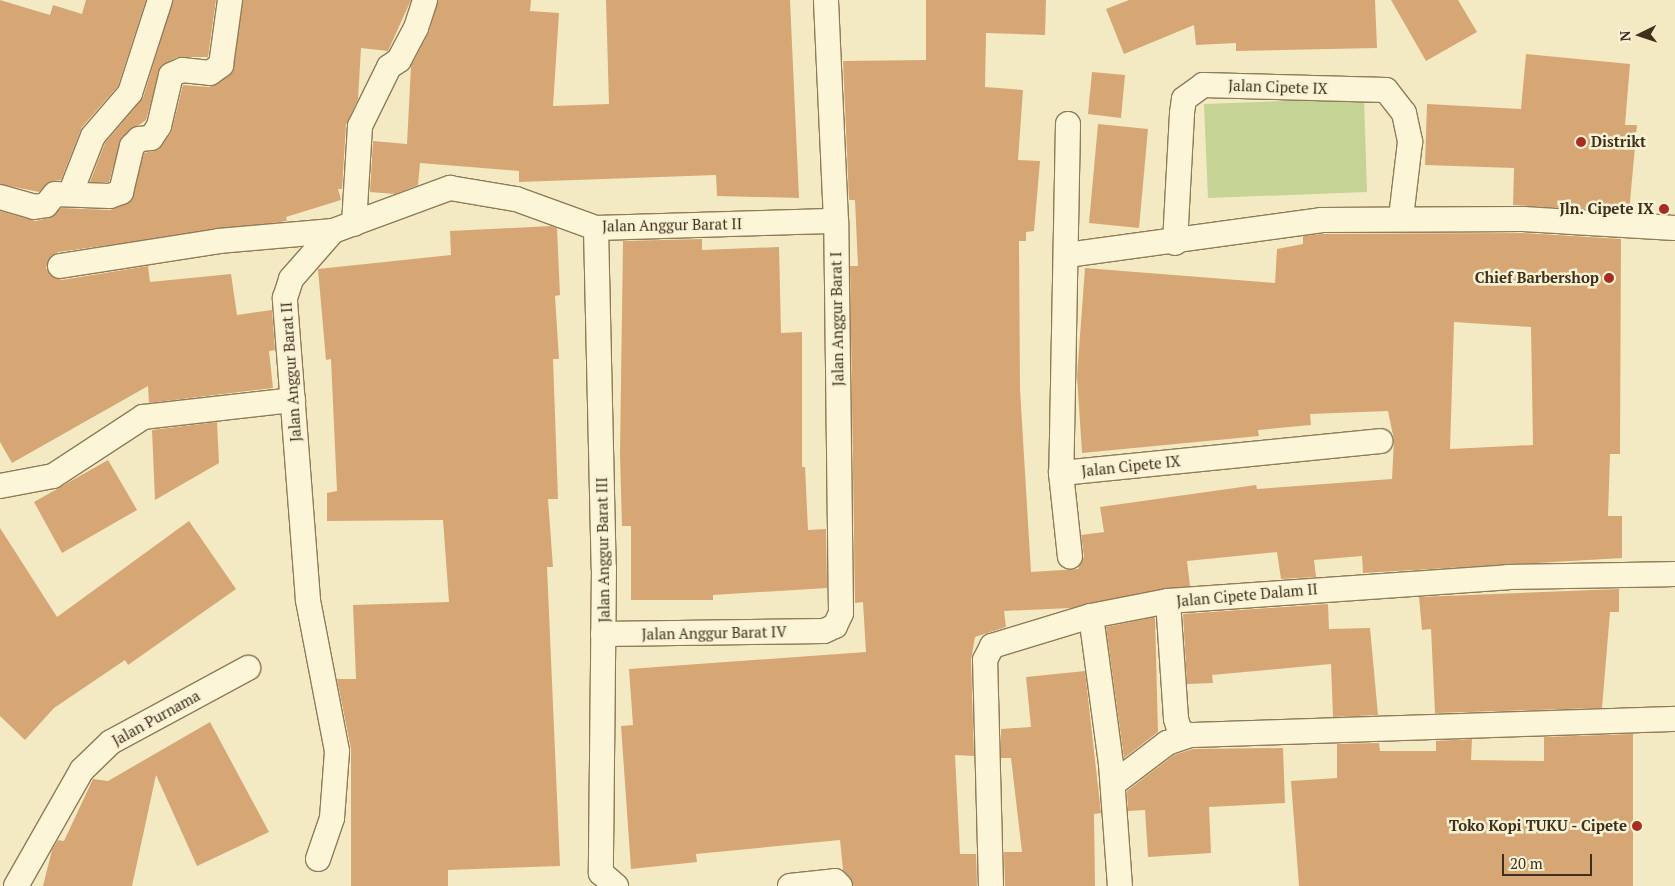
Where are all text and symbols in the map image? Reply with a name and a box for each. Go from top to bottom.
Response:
north arrow [1615,10,1665,60]
text: N [1615,30,1634,42]
street label: Jalan Cipete IX [1228,76,1328,98]
place label: Distrikt [1591,133,1646,151]
marker: Distrikt [1575,136,1587,148]
place label: Jln. Cipete IX [1559,200,1654,218]
marker: Jln. Cipete IX [1658,203,1670,215]
street label: Jalan Anggur Barat II [602,215,742,235]
street label: Jalan Anggur Barat I [827,251,847,387]
place label: Chief Barbershop [1475,269,1599,287]
marker: Chief Barbershop [1603,272,1615,284]
street label: Jalan Anggur Barat II [277,301,305,443]
street label: Jalan Cipete IX [1081,452,1181,480]
street label: Jalan Anggur Barat III [593,477,613,623]
street label: Jalan Cipete Dalam II [1176,580,1318,610]
street label: Jalan Anggur Barat IV [641,623,787,643]
street label: Jalan Purnama [109,686,203,750]
place label: Toko Kopi TUKU - Cipete [1448,817,1627,835]
marker: Toko Kopi TUKU - Cipete [1631,820,1643,832]
scale bar [1505,844,1595,876]
text: 20 m [1510,853,1543,873]

